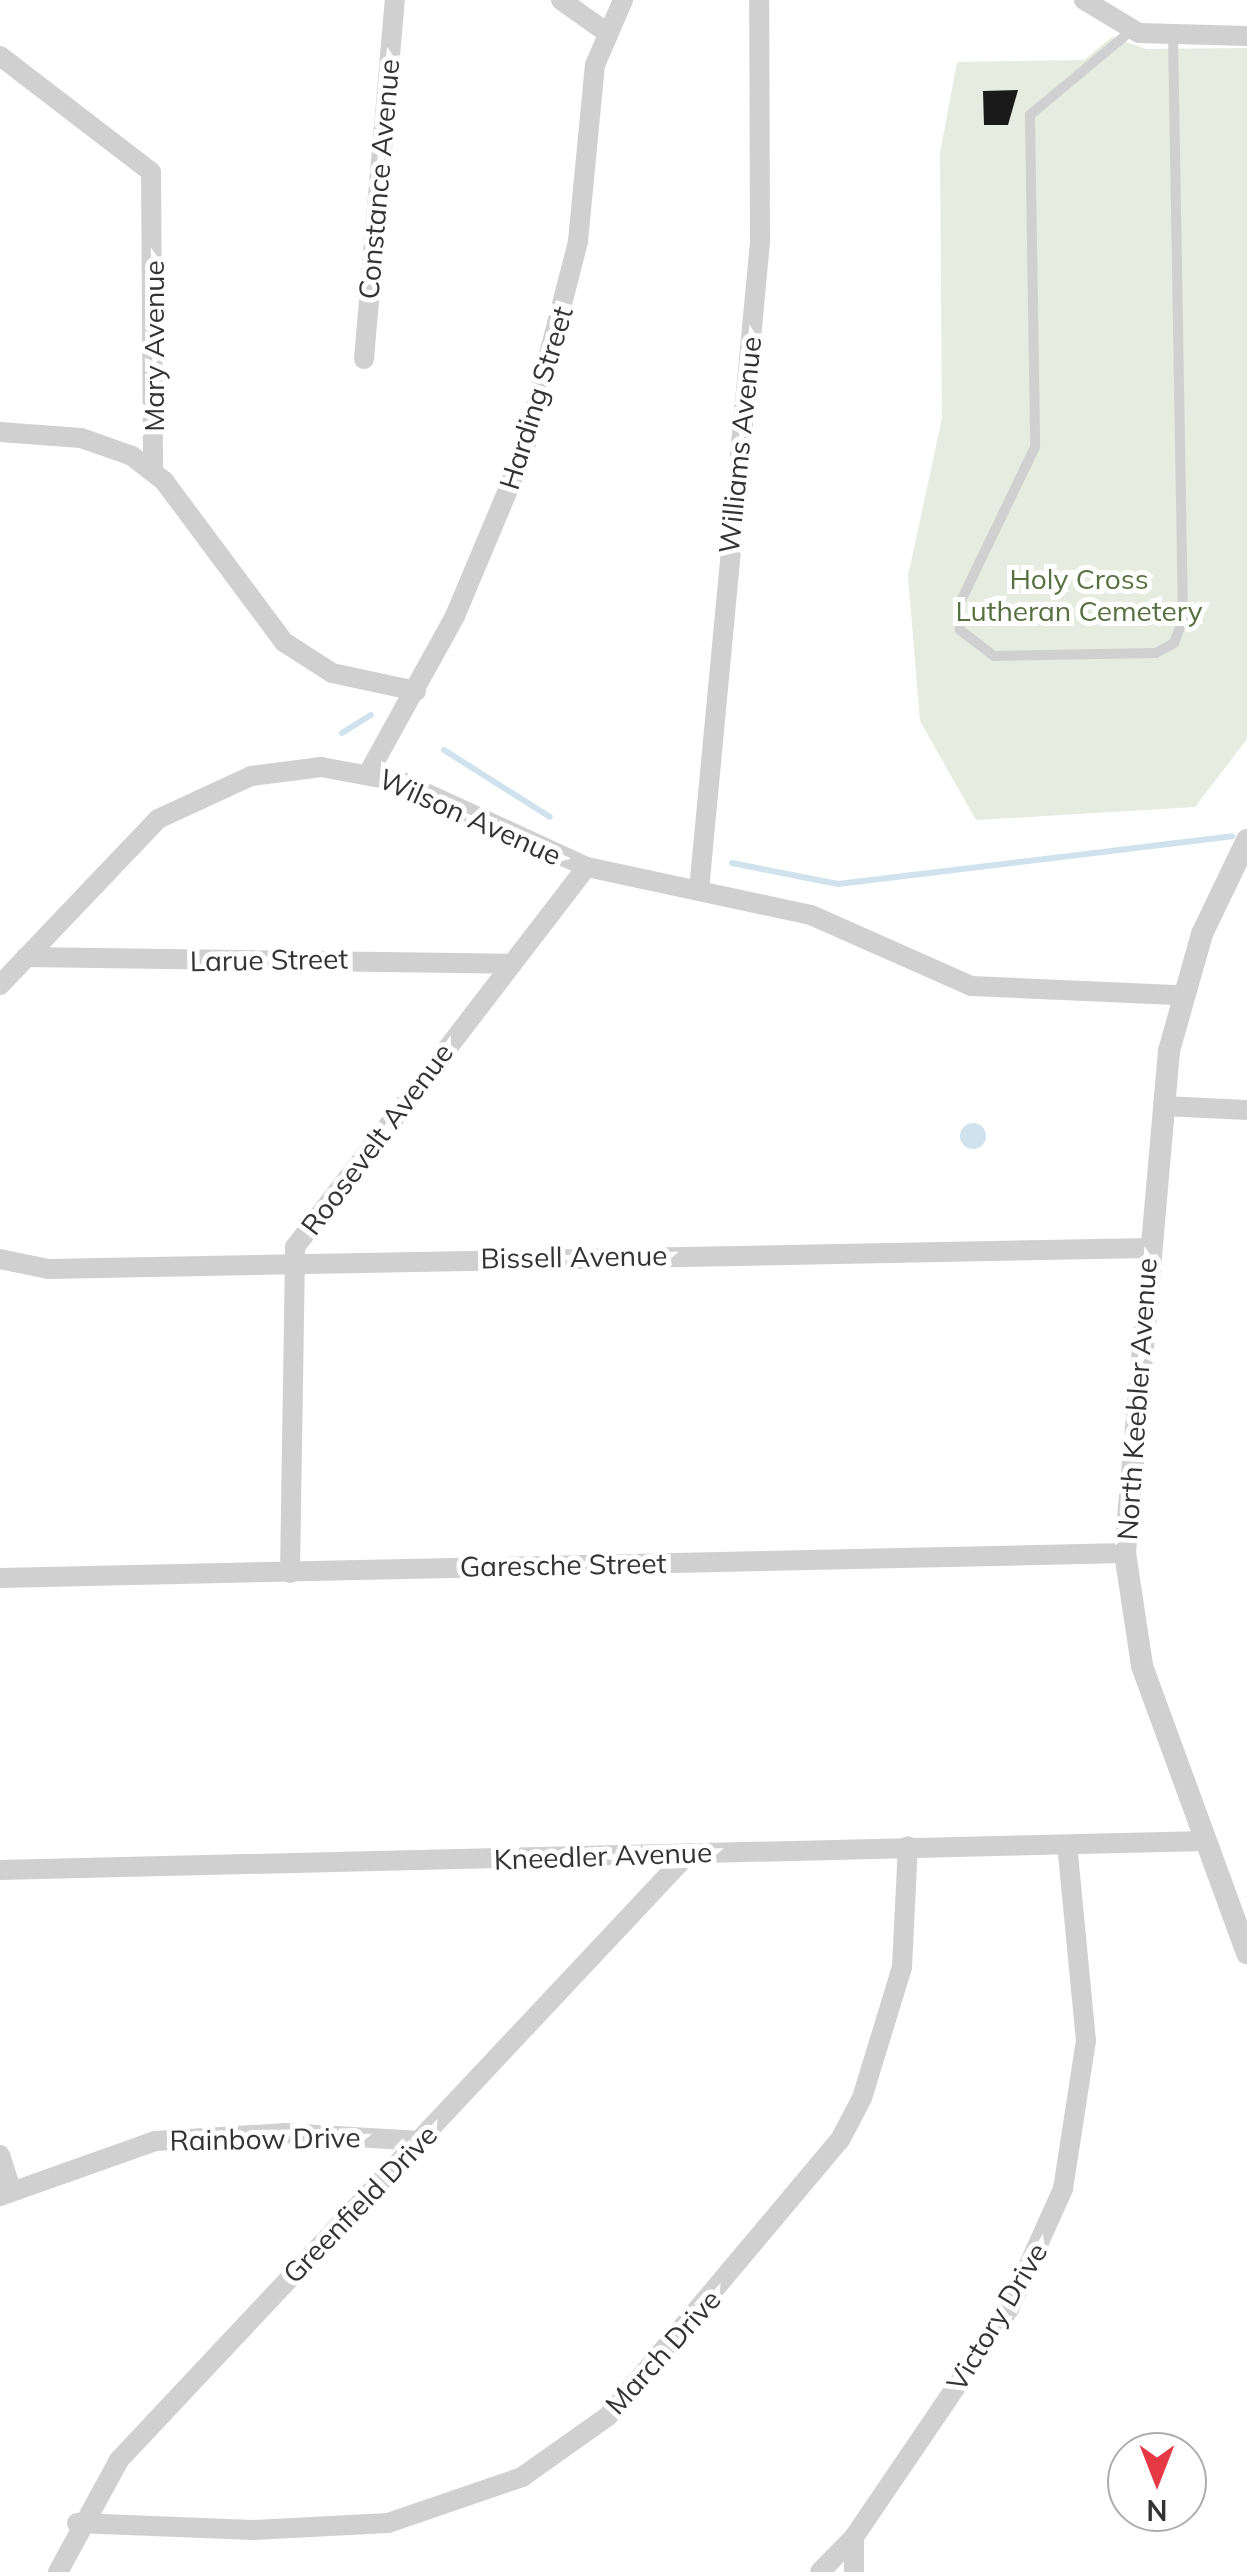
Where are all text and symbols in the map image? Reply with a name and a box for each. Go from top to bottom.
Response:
street label: Constance Avenue [352,58,406,300]
street label: Mary Avenue [137,260,171,432]
street label: Harding Street [492,302,580,494]
street label: Williams Avenue [712,335,768,555]
park label: Holy Cross Lutheran Cemetery [955,562,1203,628]
street label: Wilson Avenue [374,762,566,872]
street label: Larue Street [190,942,348,978]
street label: Roosevelt Avenue [294,1037,460,1241]
street label: Bissell Avenue [480,1239,668,1275]
street label: North Keebler Avenue [1110,1257,1164,1541]
street label: Garesche Street [459,1546,667,1584]
street label: Kneedler Avenue [493,1835,713,1877]
street label: Greenfield Drive [276,2118,444,2290]
street label: Rainbow Drive [169,2121,361,2157]
street label: Victory Drive [940,2237,1054,2397]
street label: March Drive [598,2283,728,2421]
north arrow [1107,2432,1207,2532]
text: N [1146,2493,1168,2528]

